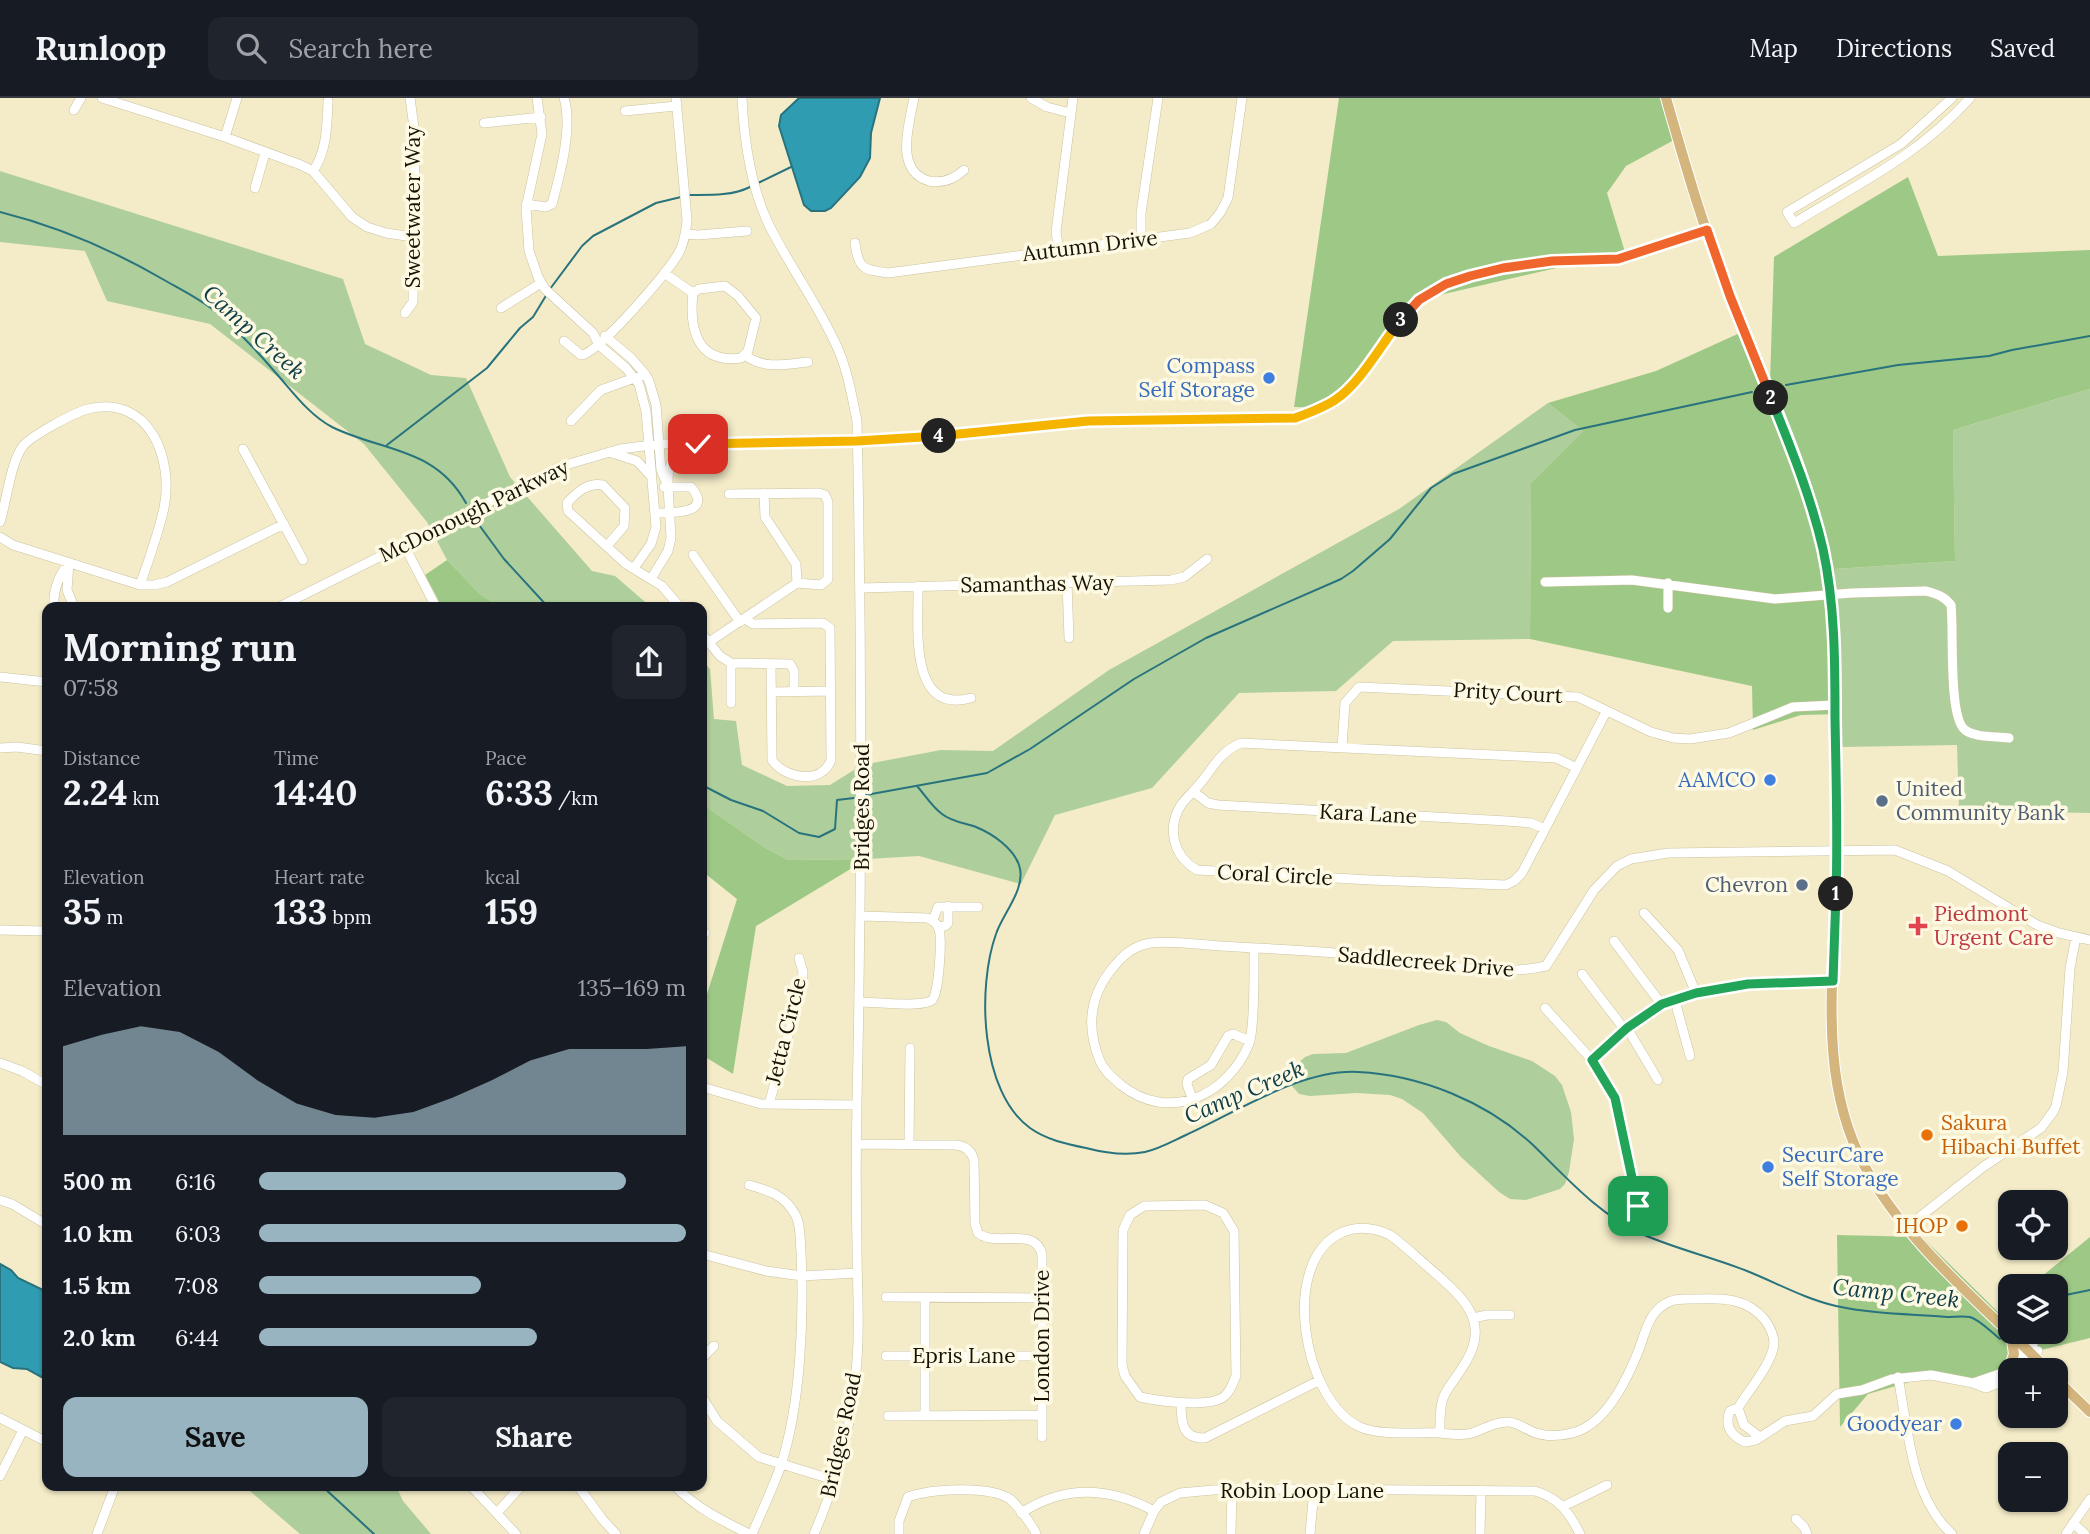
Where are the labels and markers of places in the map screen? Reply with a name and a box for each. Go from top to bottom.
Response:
pin: 3 [1384,302,1418,338]
place label: Compass Self Storage [1138,352,1255,403]
marker: Compass Self Storage [1261,370,1277,386]
pin: 2 [1754,380,1788,416]
pin [668,414,728,474]
pin: 4 [922,418,956,454]
place label: AAMCO [1677,766,1756,793]
marker: AAMCO [1762,772,1778,788]
place label: United Community Bank [1896,775,2065,826]
marker: United Community Bank [1874,793,1890,809]
place label: Chevron [1705,871,1788,898]
pin: 1 [1818,876,1854,912]
marker: Chevron [1794,877,1810,893]
place label: Piedmont Urgent Care [1934,900,2054,951]
marker: Piedmont Urgent Care [1908,916,1928,936]
place label: Sakura Hibachi Buffet [1941,1109,2081,1160]
marker: Sakura Hibachi Buffet [1919,1127,1935,1143]
place label: SecurCare Self Storage [1782,1141,1899,1192]
marker: SecurCare Self Storage [1760,1159,1776,1175]
pin [1608,1176,1668,1236]
place label: IHOP [1896,1212,1948,1239]
marker: IHOP [1954,1218,1970,1234]
place label: Goodyear [1847,1410,1942,1437]
marker: Goodyear [1948,1416,1964,1432]

